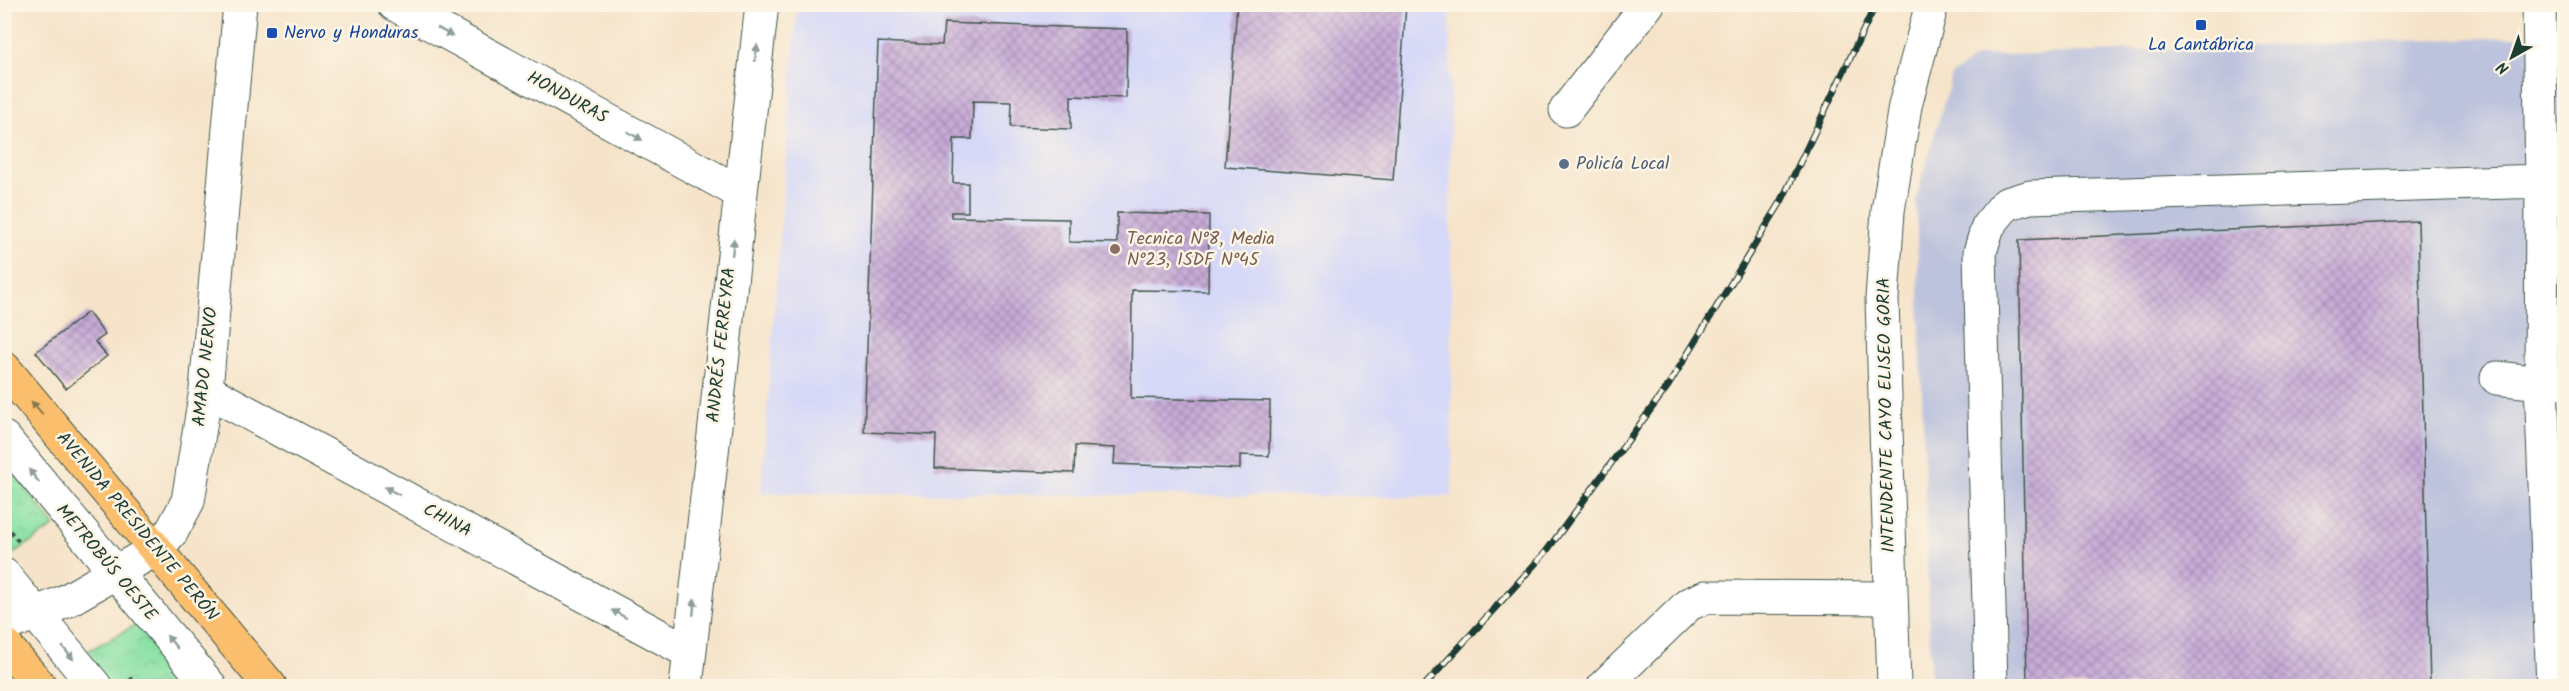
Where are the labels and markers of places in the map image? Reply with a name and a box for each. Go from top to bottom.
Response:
marker: La Cantábrica [2194,18,2208,32]
place label: Nervo y Honduras [284,19,419,48]
marker: Nervo y Honduras [265,26,279,40]
place label: La Cantábrica [2148,31,2254,60]
place label: Policía Local [1576,150,1670,179]
marker: Policía Local [1557,157,1571,171]
place label: Tecnica N°8, Media N°23, ISDF N°45 [1127,225,1275,275]
marker: Tecnica N°8, Media N°23, ISDF N°45 [1108,242,1122,256]

